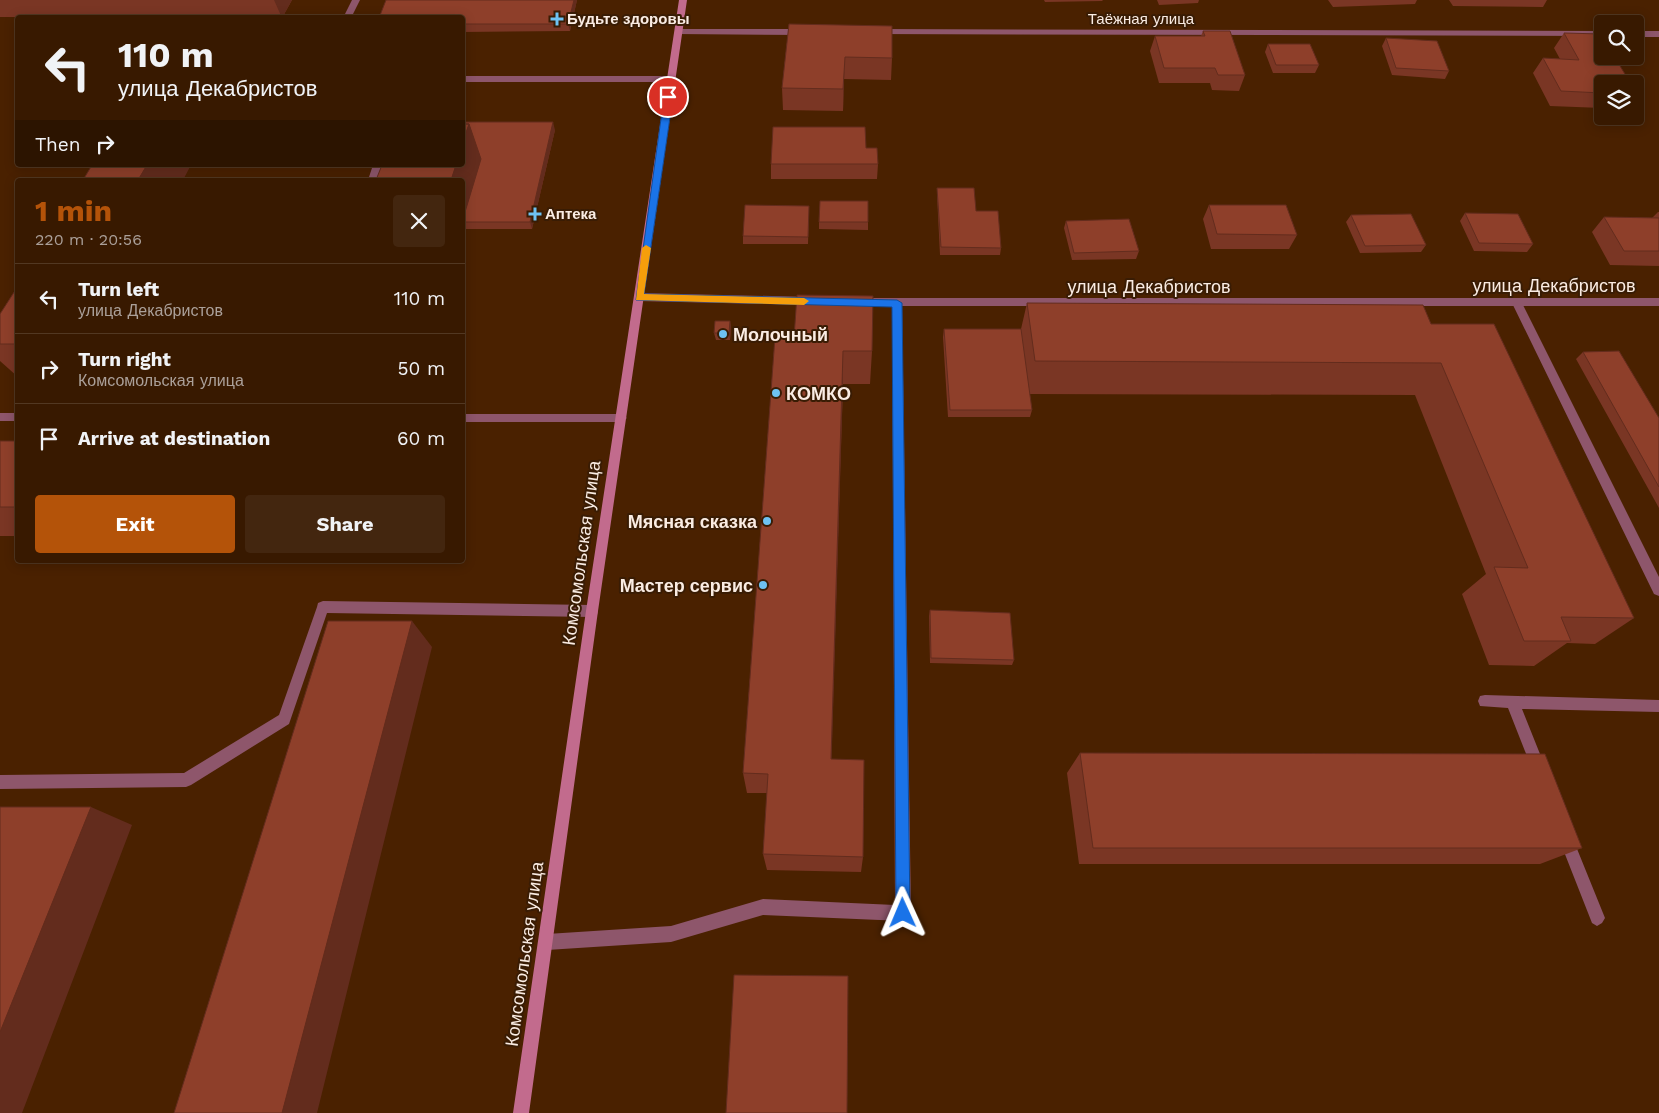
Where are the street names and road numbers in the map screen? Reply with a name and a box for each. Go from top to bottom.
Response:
street label: Таёжная улица [1088,10,1195,28]
street label: улица Декабристов [1472,275,1636,296]
street label: улица Декабристов [1067,276,1231,297]
street label: Комсомольская улица [558,458,605,647]
street label: Комсомольская улица [501,859,548,1048]

